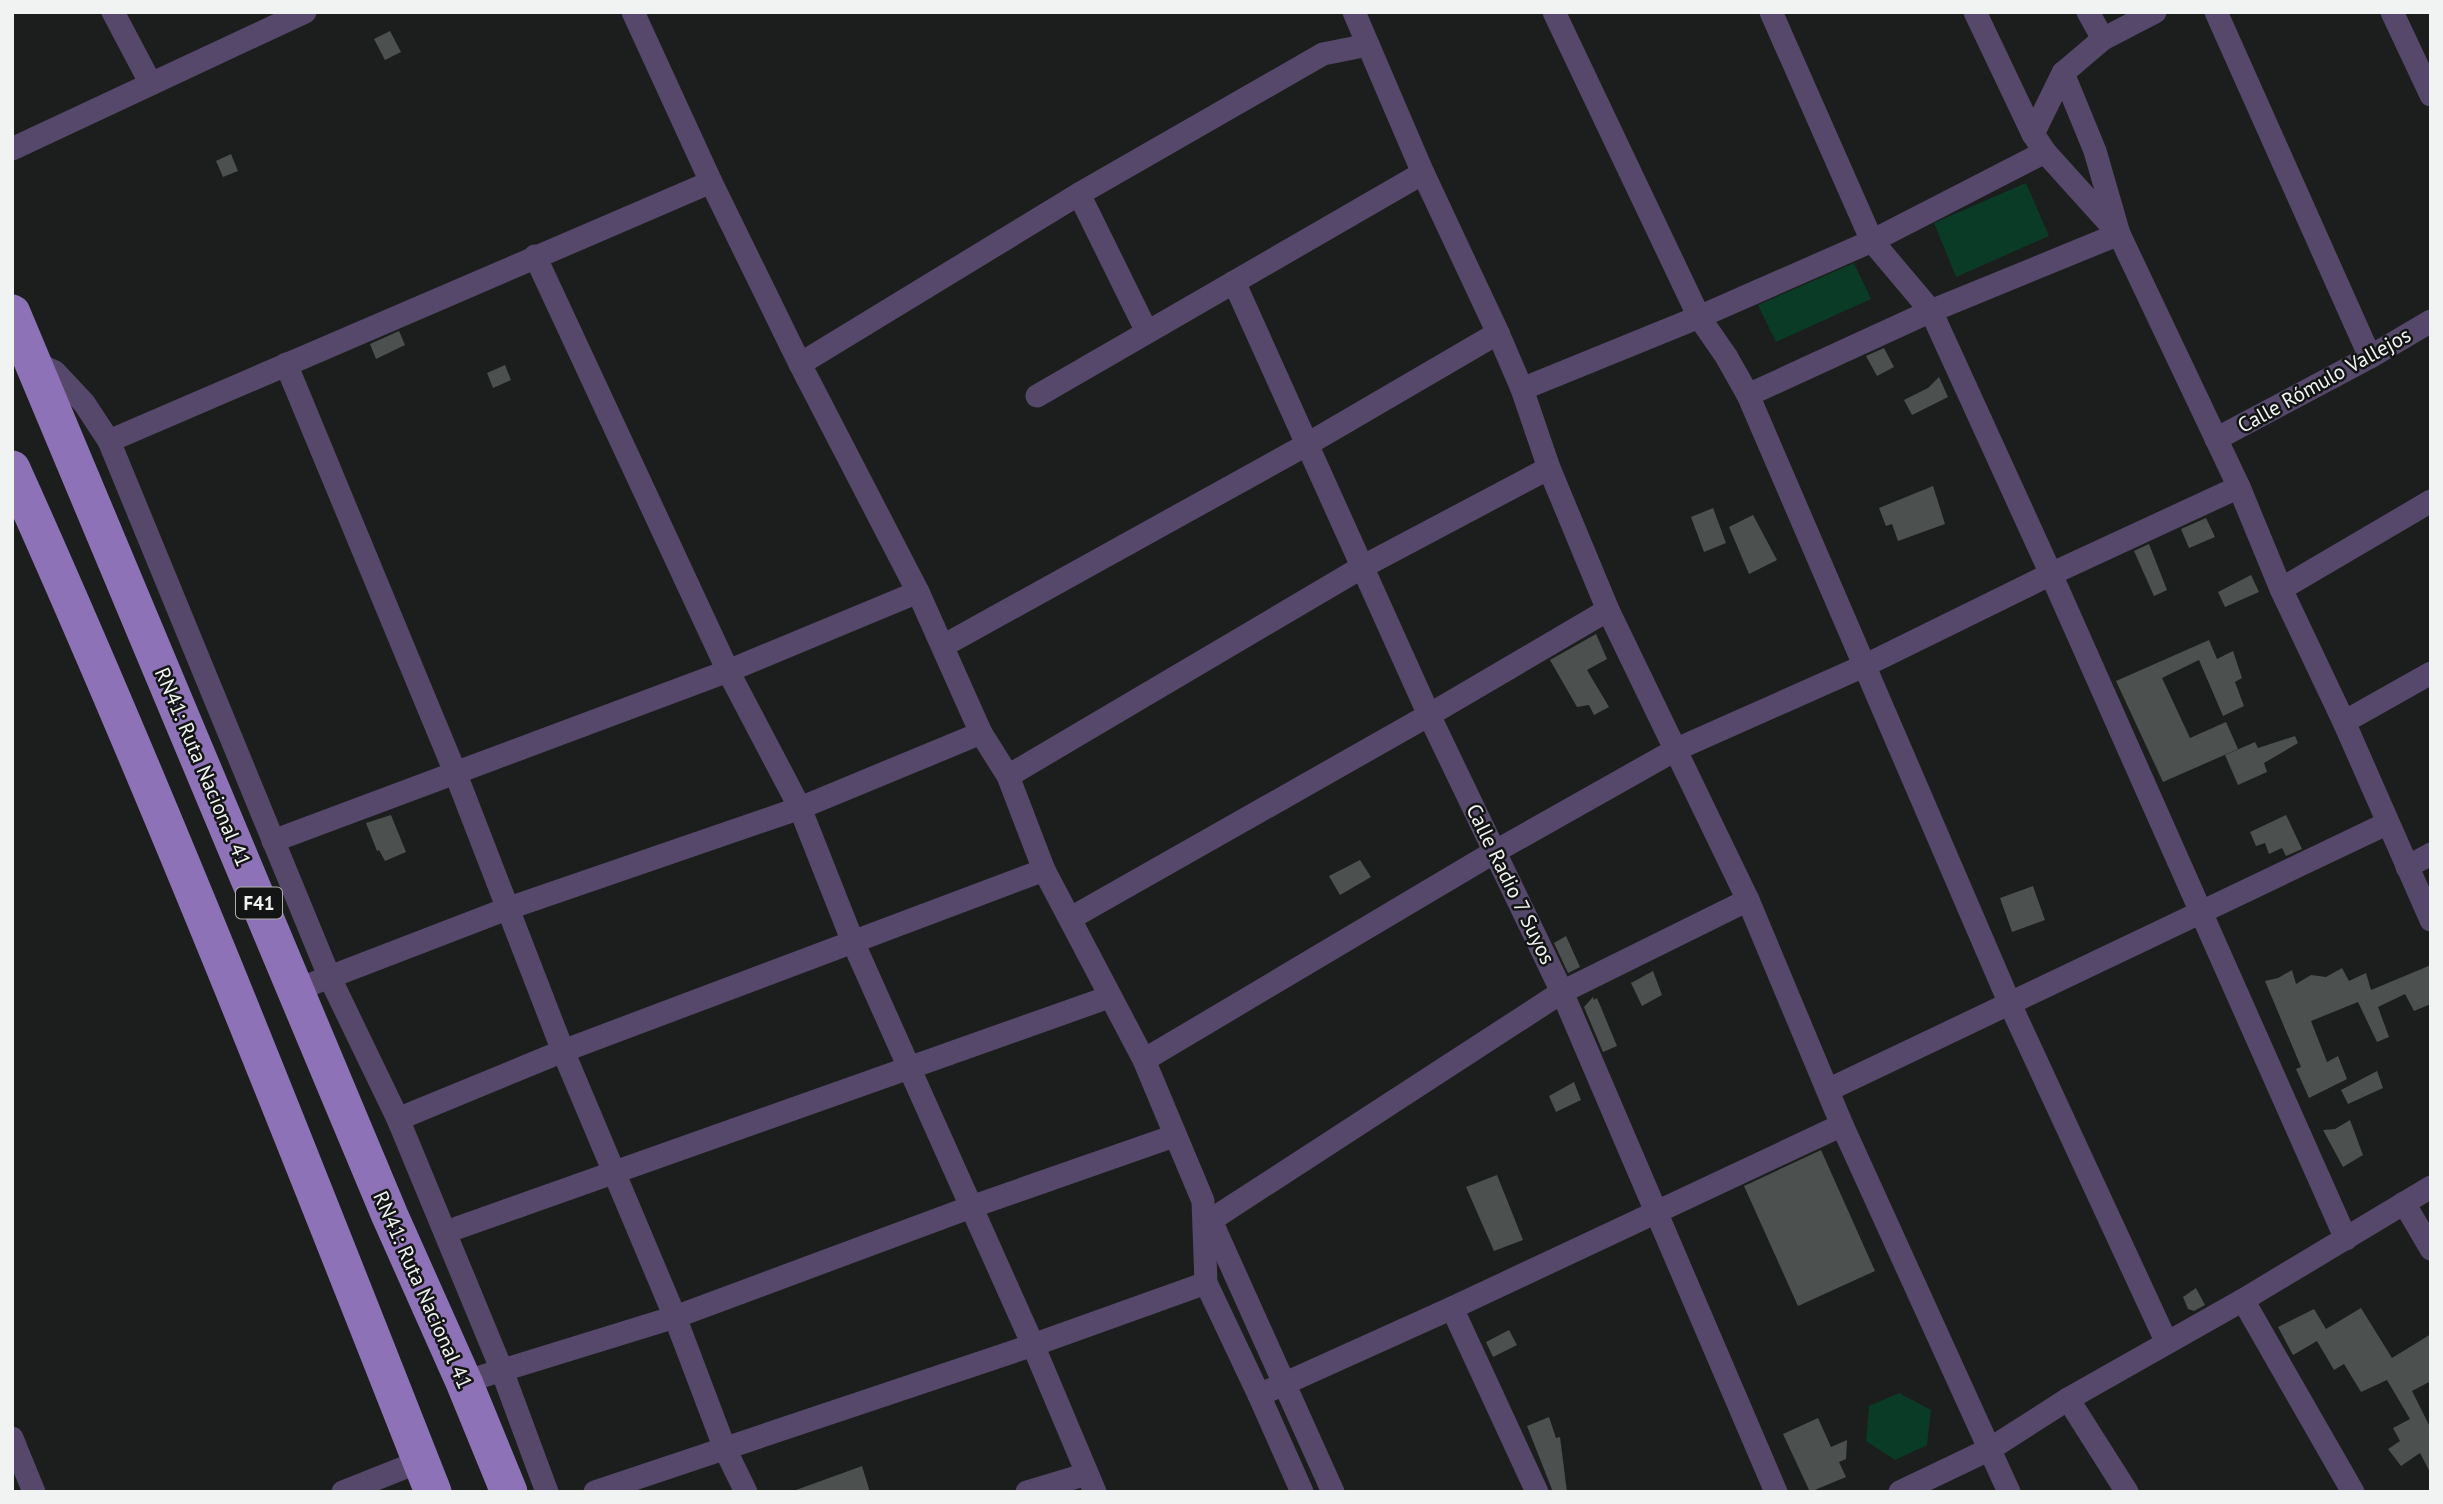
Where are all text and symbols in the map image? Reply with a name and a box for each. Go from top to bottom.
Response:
street label: Calle Rómulo Vallejos [2233,321,2415,439]
street label: RN41: Ruta Nacional 41 [149,663,257,871]
street label: Calle Radio 7 Suyos [1460,799,1562,969]
road number: F41 [236,888,282,918]
street label: RN41: Ruta Nacional 41 [367,1187,479,1393]

